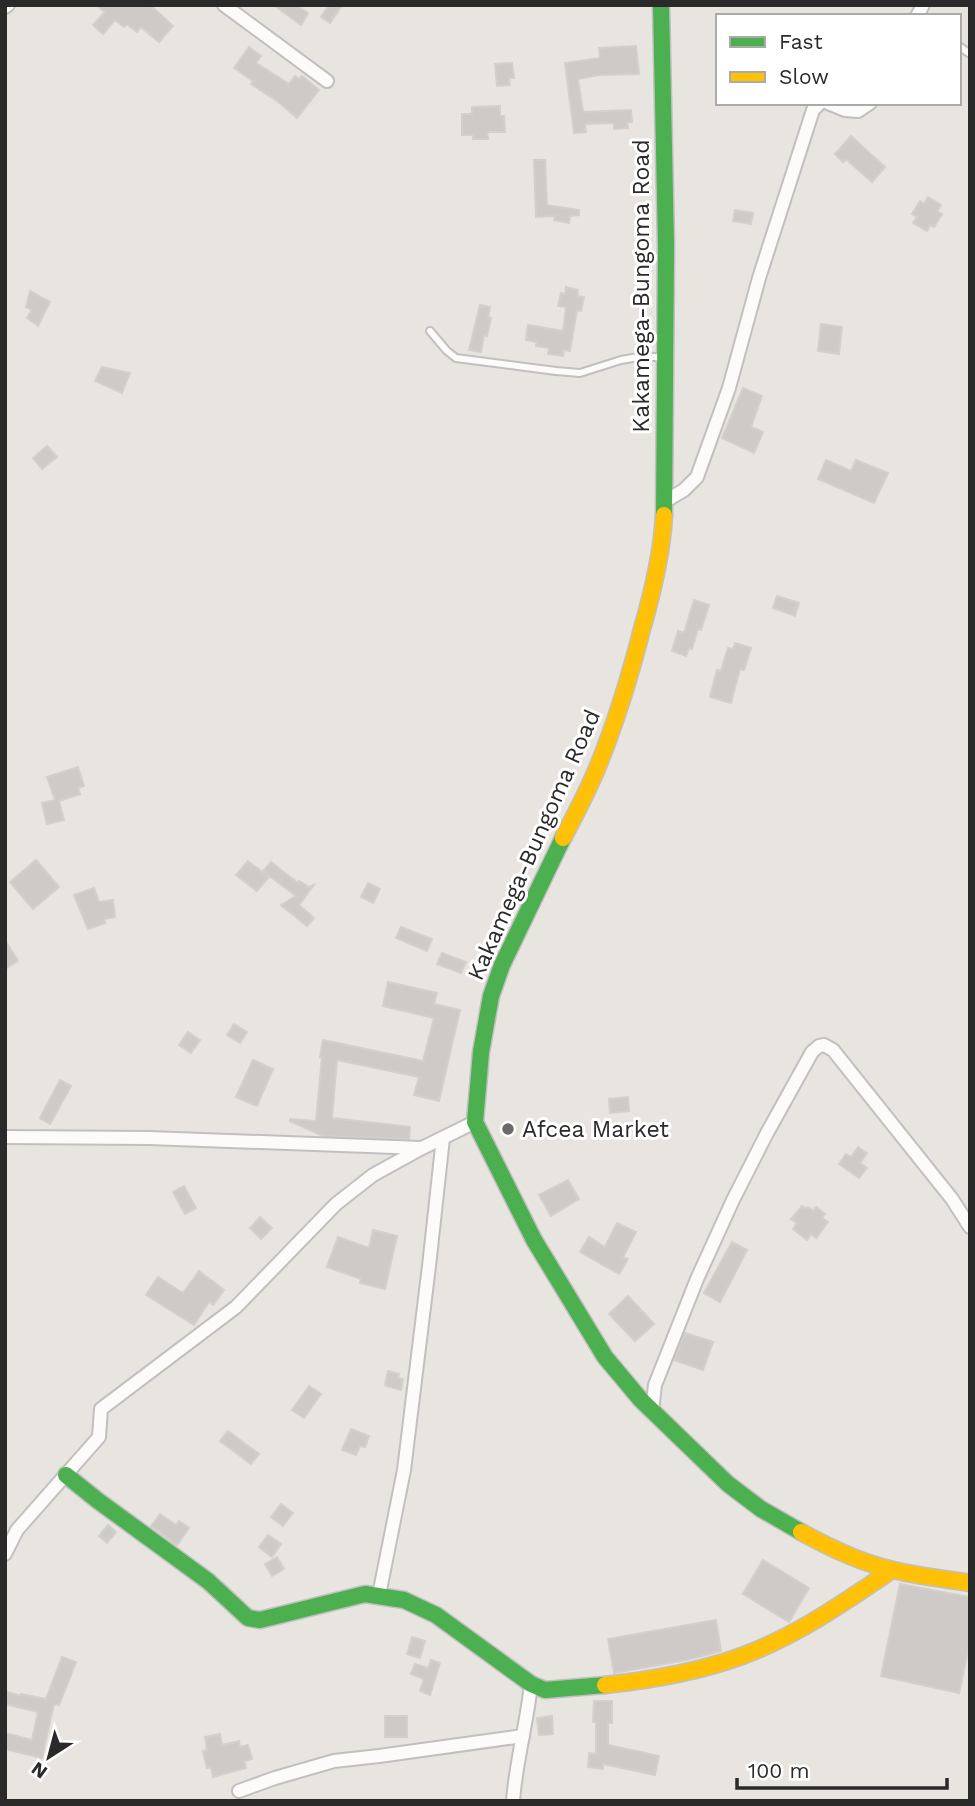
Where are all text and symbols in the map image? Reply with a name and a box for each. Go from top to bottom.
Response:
legend [716,14,961,105]
text: Fast [779,29,823,54]
text: Slow [779,64,829,89]
street label: Kakamega-Bungoma Road [628,139,655,433]
street label: Kakamega-Bungoma Road [462,706,606,984]
place label: Afcea Market [522,1116,669,1143]
marker: Afcea Market [500,1121,516,1137]
north arrow [14,1722,84,1792]
scale bar [737,1746,947,1790]
text: N [27,1757,52,1784]
text: 100 m [748,1758,810,1783]

